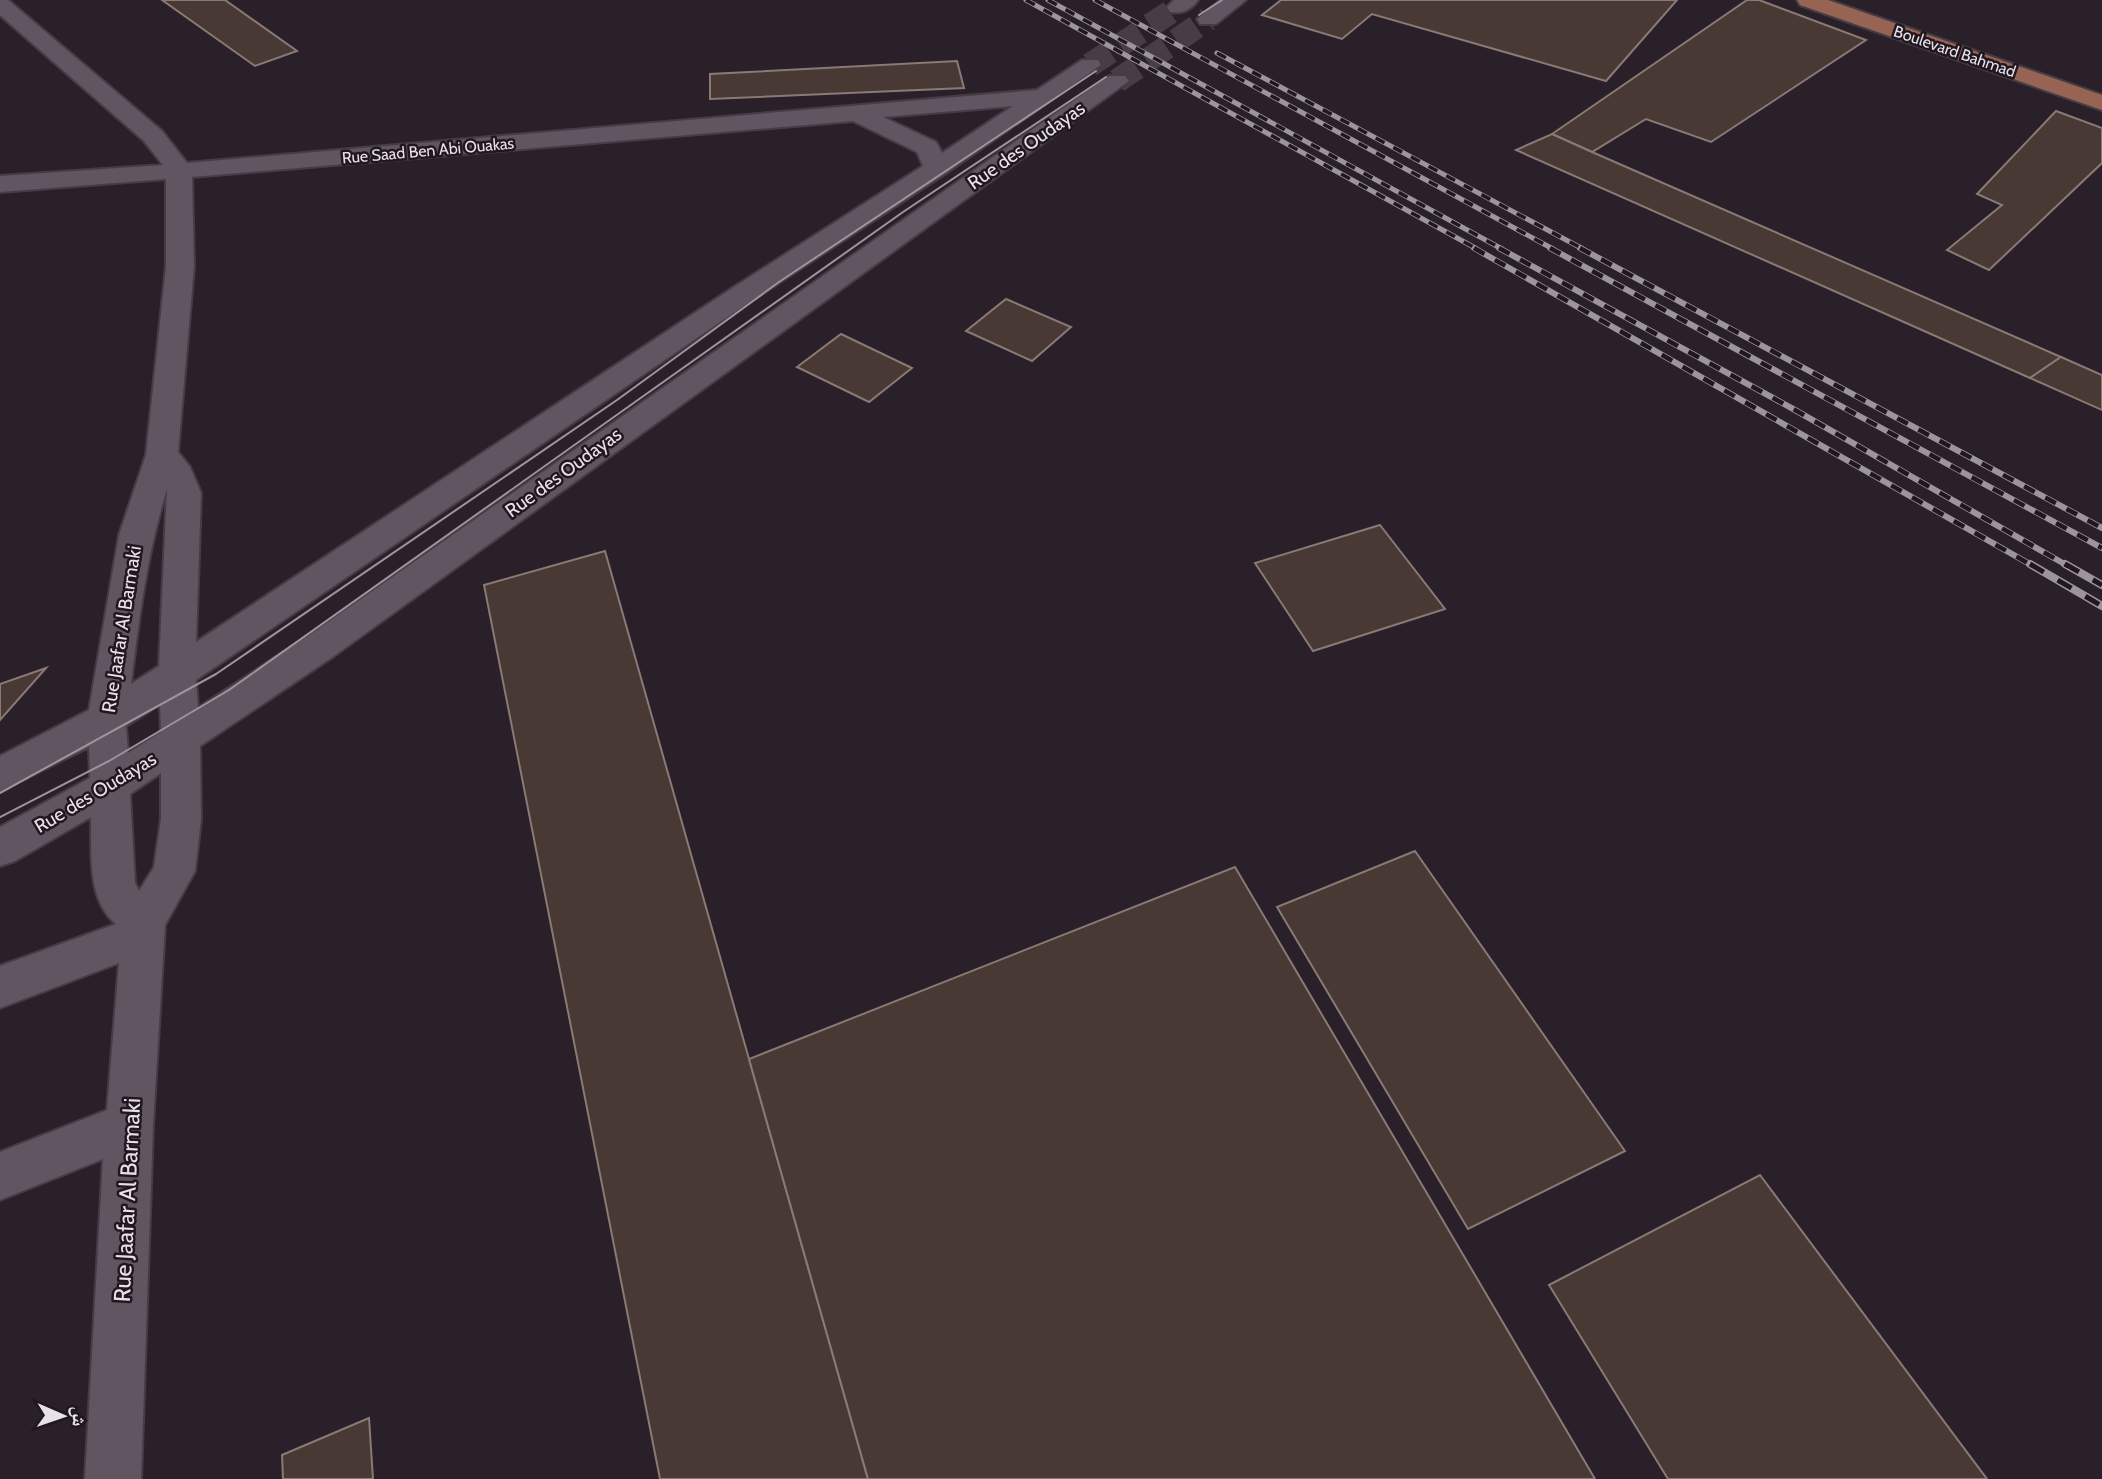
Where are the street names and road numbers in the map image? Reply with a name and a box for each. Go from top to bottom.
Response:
street label: Boulevard Bahmad [1891,22,2018,81]
street label: Rue des Oudayas [963,96,1089,194]
street label: Rue Saad Ben Abi Ouakas [341,133,515,167]
street label: Rue des Oudayas [501,423,626,522]
street label: Rue Jaafar Al Barmaki [97,544,146,714]
street label: Rue des Oudayas [30,747,160,838]
street label: Rue Jaafar Al Barmaki [108,1097,146,1303]

